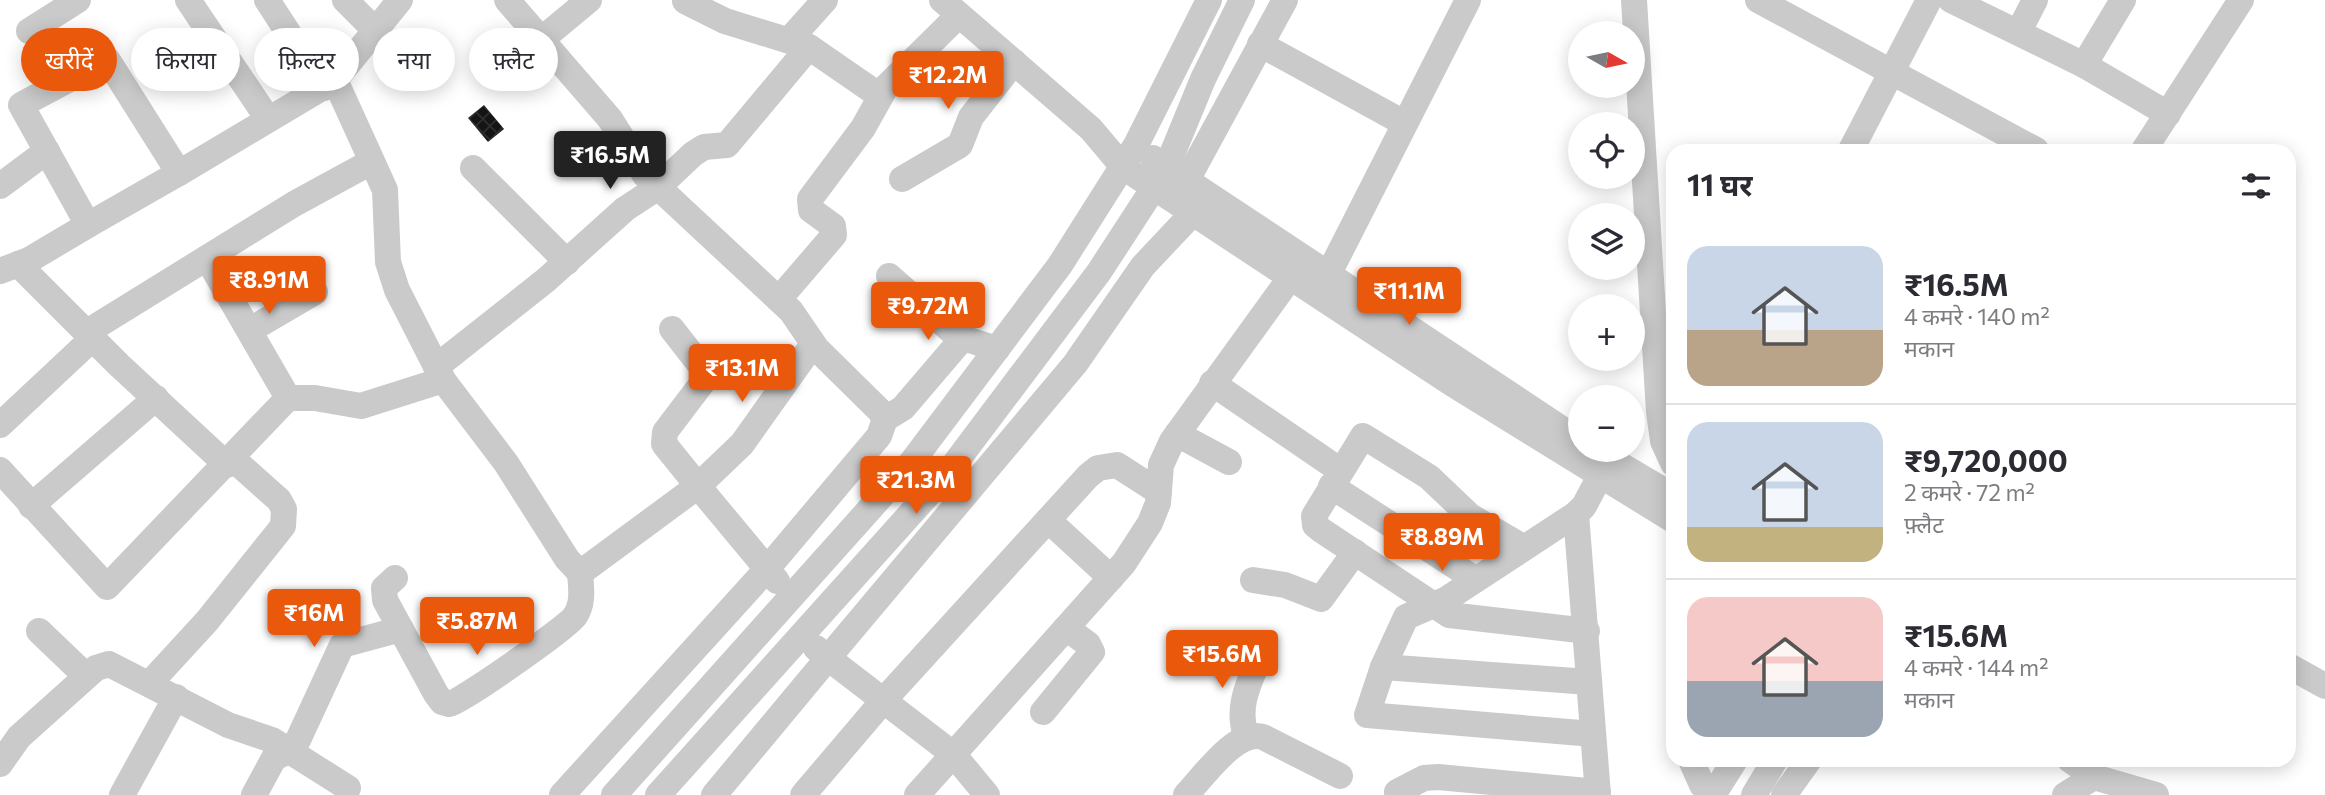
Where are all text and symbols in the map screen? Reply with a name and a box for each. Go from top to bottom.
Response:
north arrow [1568,21,1645,98]
map controls [1568,21,1645,462]
chip: खरीदें [21,28,117,91]
chip: किराया [131,28,240,91]
chip: फ़िल्टर [254,28,359,91]
chip: नया [373,28,455,91]
chip: फ़्लैट [469,28,558,91]
pin: ₹12.2M [891,52,1005,111]
text: ₹12.2M [908,60,988,88]
button: locate [1568,112,1645,189]
pin: ₹16.5M [553,132,667,191]
text: ₹16.5M [570,140,650,168]
text: 11 घर [1687,165,1753,202]
icon: filters [2237,167,2275,205]
button: layers [1568,203,1645,280]
pin: ₹8.91M [212,256,326,316]
text: ₹8.91M [229,265,309,293]
text: ₹16.5M [1904,265,2009,302]
pin: ₹11.1M [1352,268,1466,327]
icon: home [1743,274,1827,358]
text: ₹11.1M [1373,276,1445,304]
pin: ₹9.72M [871,282,985,342]
text: ₹9.72M [887,291,969,319]
button: + [1568,294,1645,371]
text: 4 कमरे · 140 m² [1904,302,2050,330]
text: मकान [1904,334,1954,362]
pin: ₹13.1M [685,344,799,404]
text: ₹13.1M [705,353,779,381]
button: − [1568,385,1645,462]
text: ₹9,720,000 [1904,441,2068,478]
icon: home [1743,450,1827,534]
pin: ₹21.3M [859,456,973,516]
text: ₹21.3M [876,465,956,493]
text: 2 कमरे · 72 m² [1904,478,2035,506]
text: फ़्लैट [1904,510,1944,538]
pin: ₹8.89M [1385,514,1499,573]
text: ₹8.89M [1400,522,1484,550]
pin: ₹16M [273,590,355,649]
text: ₹16M [284,598,344,626]
pin: ₹5.87M [420,598,534,657]
text: ₹5.87M [436,606,518,634]
text: ₹15.6M [1904,616,2008,653]
icon: home [1743,625,1827,709]
pin: ₹15.6M [1165,630,1279,690]
text: ₹15.6M [1182,639,1262,667]
text: 4 कमरे · 144 m² [1904,653,2048,681]
text: मकान [1904,685,1954,713]

